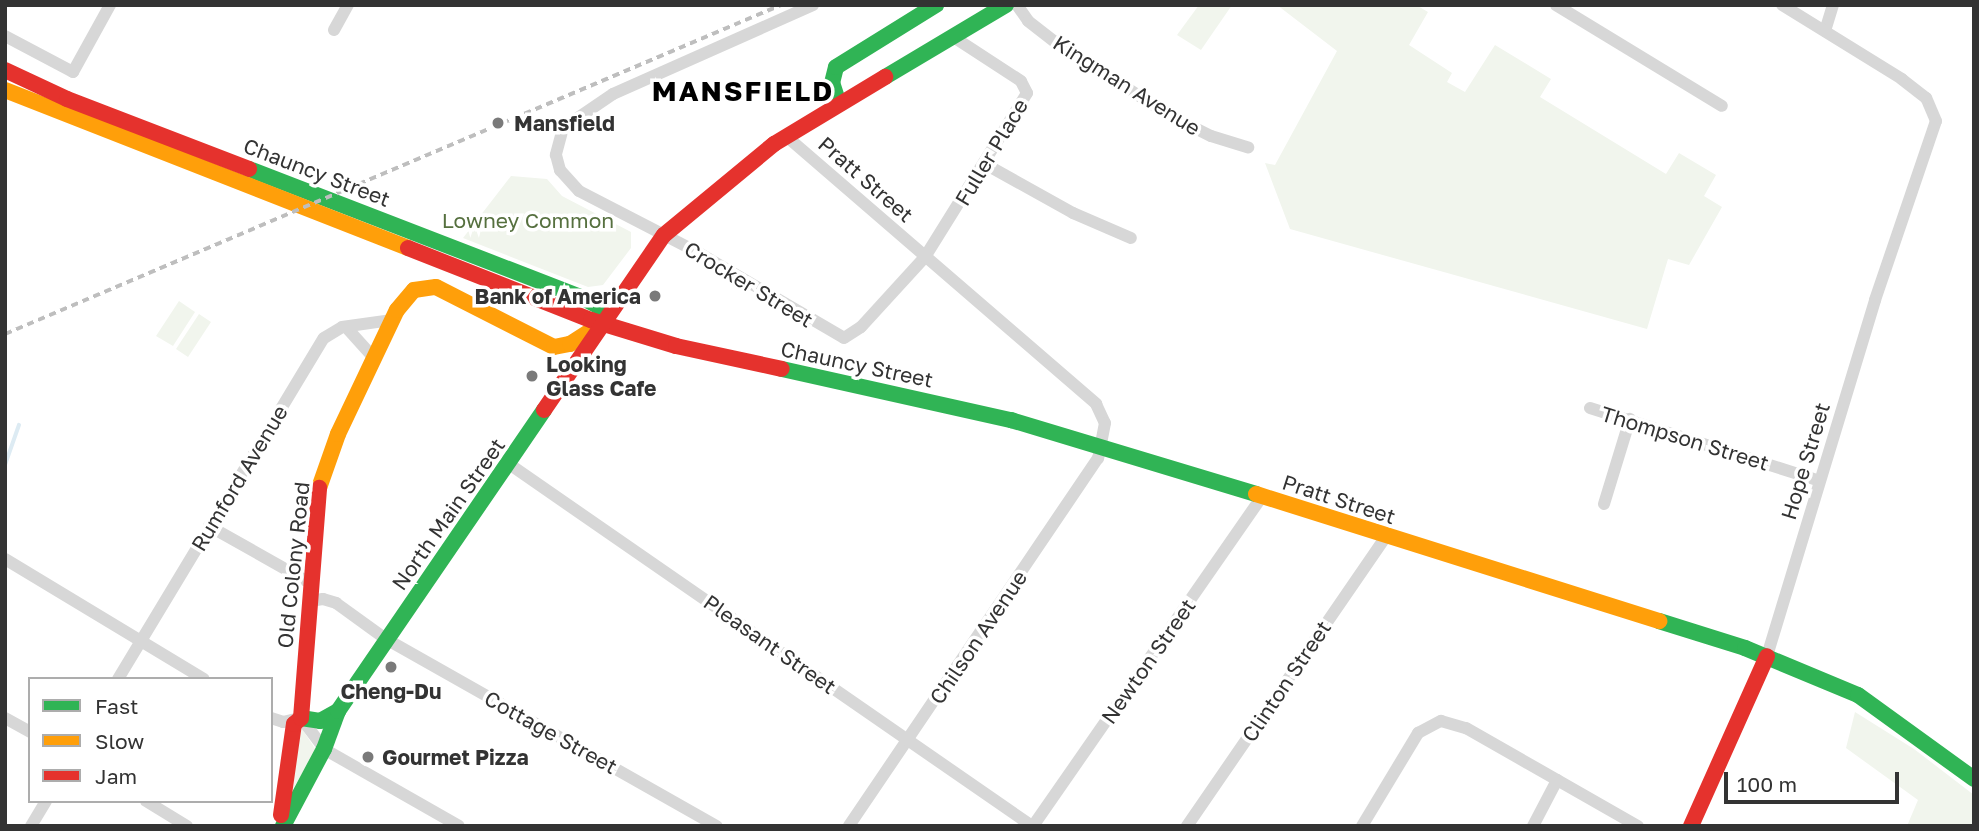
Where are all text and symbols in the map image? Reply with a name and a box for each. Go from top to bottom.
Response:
street label: Kingman Avenue [1049,30,1205,140]
district label: MANSFIELD [653,74,833,108]
street label: Fuller Place [949,94,1033,210]
place label: Mansfield [514,110,615,136]
marker: Mansfield [488,113,508,133]
street label: Pratt Street [813,131,919,227]
street label: Chauncy Street [240,132,394,212]
park label: Lowney Common [442,207,614,233]
street label: Crocker Street [680,236,818,332]
place label: Bank of America [475,283,641,309]
marker: Bank of America [647,288,663,304]
street label: Chauncy Street [779,336,935,392]
place label: Looking Glass Cafe [546,351,656,401]
marker: Looking Glass Cafe [524,368,540,384]
street label: Hope Street [1775,399,1835,523]
street label: Rumford Avenue [186,401,292,555]
street label: Thompson Street [1598,401,1772,475]
street label: North Main Street [386,433,510,595]
street label: Pratt Street [1279,469,1399,529]
street label: Old Colony Road [272,481,314,649]
street label: Chilson Avenue [924,565,1032,709]
street label: Pleasant Street [699,589,841,699]
street label: Newton Street [1096,594,1200,728]
street label: Clinton Street [1236,616,1336,746]
marker: Cheng-Du [383,659,399,675]
legend [28,677,273,803]
place label: Cheng-Du [340,678,442,704]
street label: Cottage Street [480,685,622,779]
text: Fast [95,693,138,719]
text: Slow [95,728,144,754]
place label: Gourmet Pizza [382,744,529,770]
marker: Gourmet Pizza [360,749,376,765]
scale bar [1727,758,1902,802]
text: Jam [95,763,137,789]
text: 100 m [1737,771,1797,797]

